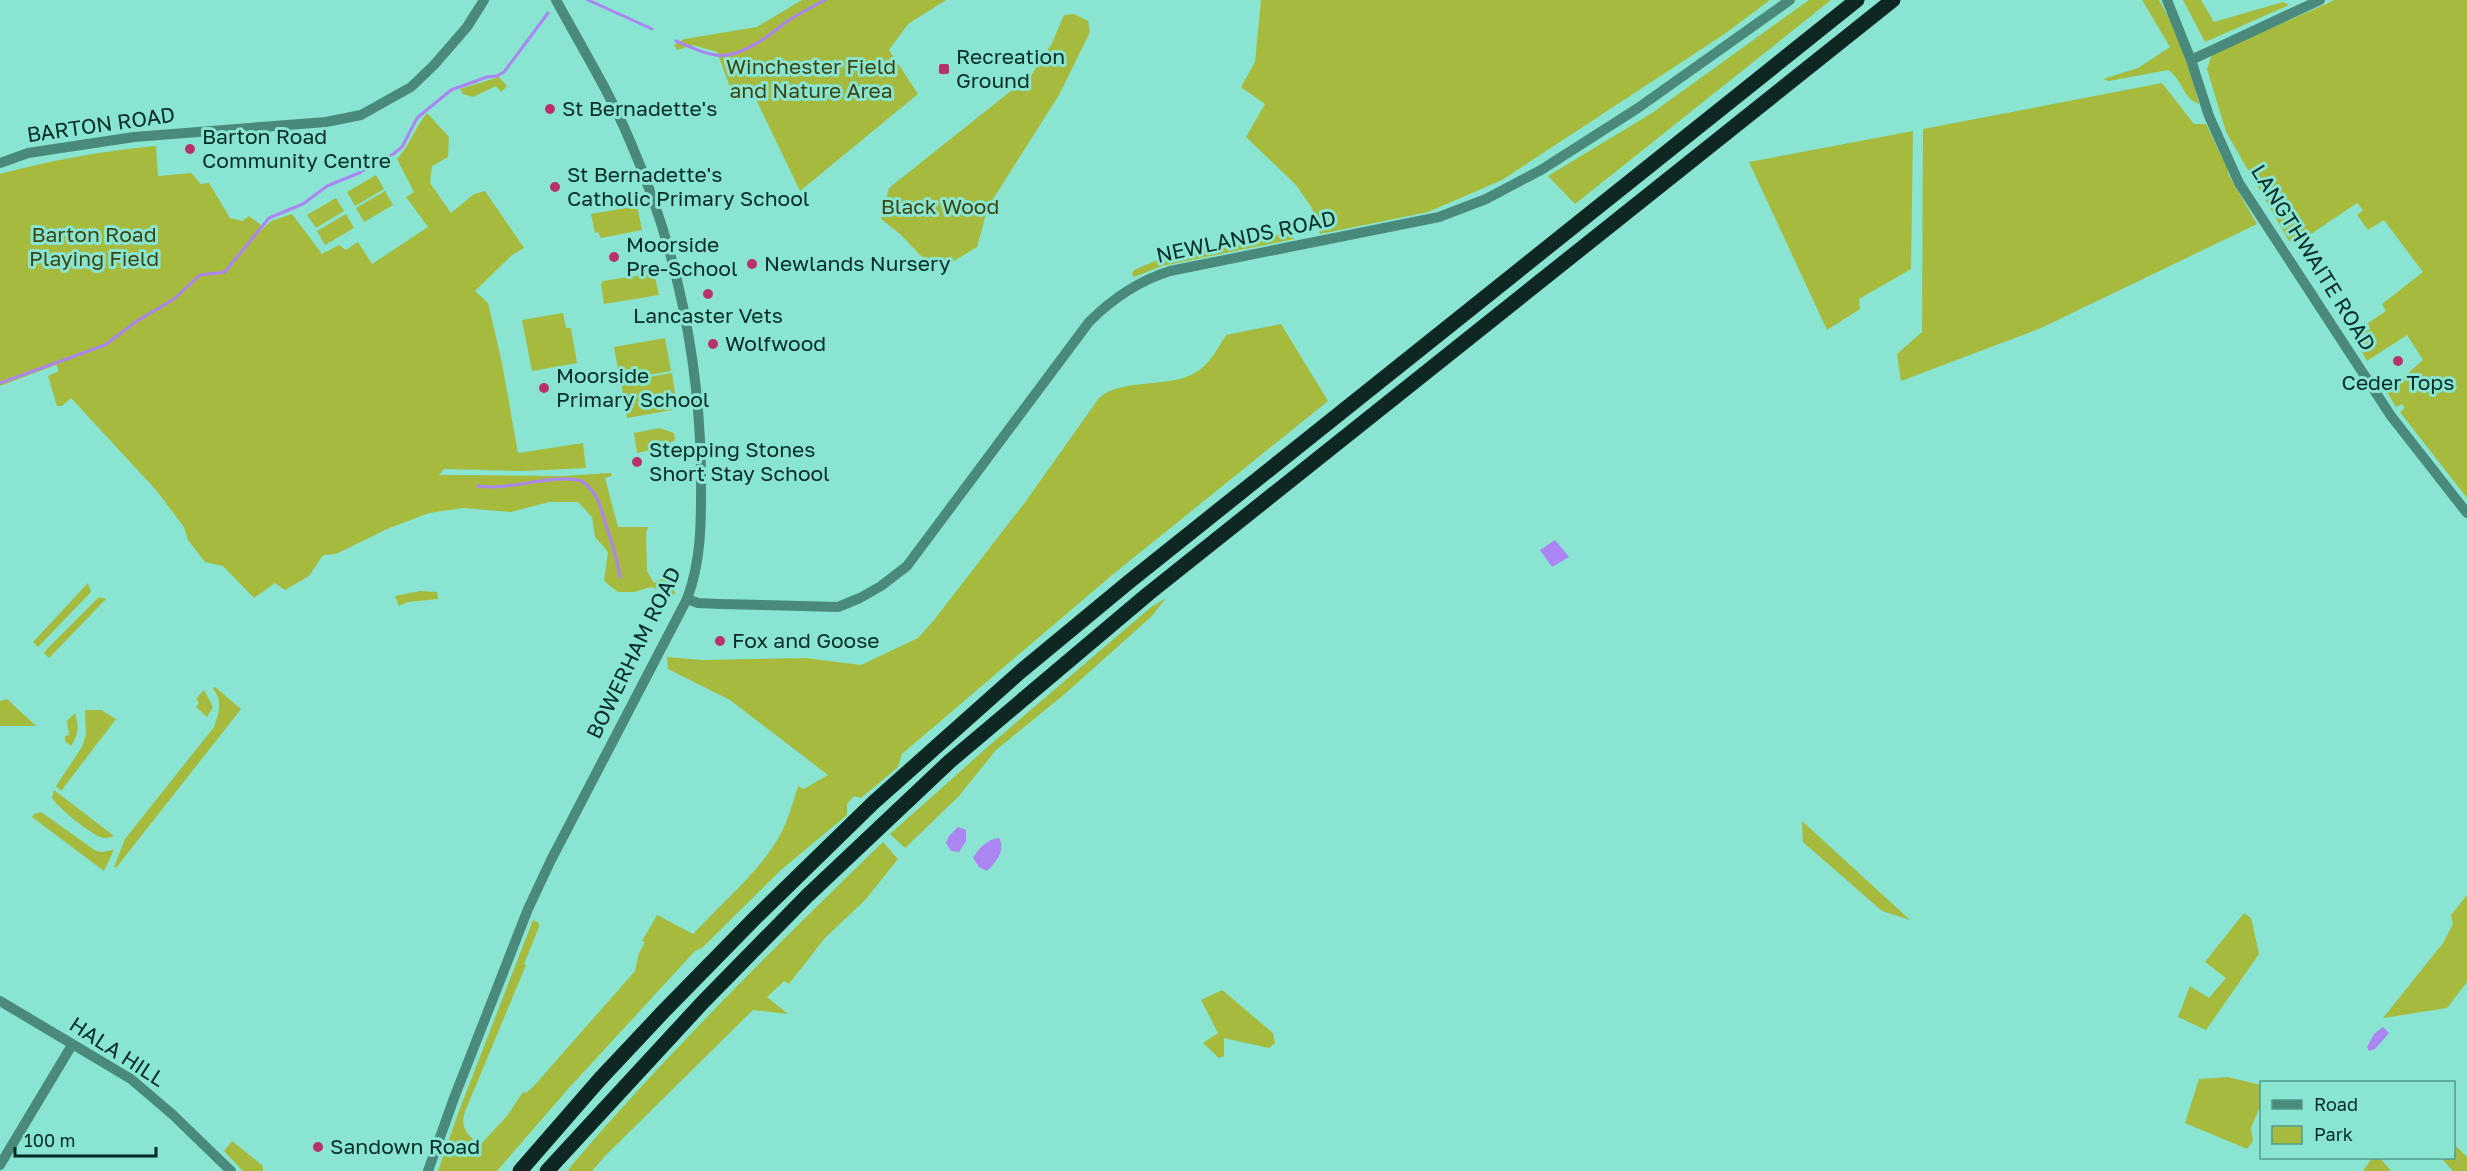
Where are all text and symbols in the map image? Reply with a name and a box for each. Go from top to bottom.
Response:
place label: Recreation Ground [956,43,1065,93]
park label: Winchester Field and Nature Area [726,53,896,103]
marker: Recreation Ground [937,62,951,76]
place label: St Bernadette's [562,95,717,121]
street label: BARTON ROAD [25,101,177,147]
marker: St Bernadette's [543,102,557,116]
place label: Barton Road Community Centre [202,123,391,173]
marker: Barton Road Community Centre [183,142,197,156]
street label: LANGTHWAITE ROAD [2246,159,2382,355]
place label: St Bernadette's Catholic Primary School [567,161,809,211]
marker: St Bernadette's Catholic Primary School [548,180,562,194]
park label: Black Wood [881,193,999,219]
street label: NEWLANDS ROAD [1154,204,1338,268]
park label: Barton Road Playing Field [29,221,159,271]
place label: Moorside Pre-School [626,231,738,281]
marker: Moorside Pre-School [607,250,621,264]
place label: Newlands Nursery [764,250,951,276]
marker: Newlands Nursery [745,257,759,271]
marker: Lancaster Vets [701,287,715,301]
place label: Lancaster Vets [633,302,783,328]
place label: Wolfwood [725,330,826,356]
marker: Wolfwood [706,337,720,351]
marker: Ceder Tops [2391,354,2405,368]
place label: Moorside Primary School [556,362,710,412]
place label: Ceder Tops [2342,369,2454,395]
marker: Moorside Primary School [537,381,551,395]
place label: Stepping Stones Short Stay School [649,436,830,486]
marker: Stepping Stones Short Stay School [630,455,644,469]
street label: BOWERHAM ROAD [580,562,686,743]
place label: Fox and Goose [732,627,880,653]
marker: Fox and Goose [713,634,727,648]
street label: HALA HILL [65,1011,170,1092]
legend [2260,1081,2455,1159]
text: Road [2314,1093,2358,1115]
scale bar [15,1120,156,1158]
text: Park [2314,1123,2353,1145]
text: 100 m [24,1129,75,1151]
place label: Sandown Road [330,1133,480,1159]
marker: Sandown Road [311,1140,325,1154]

